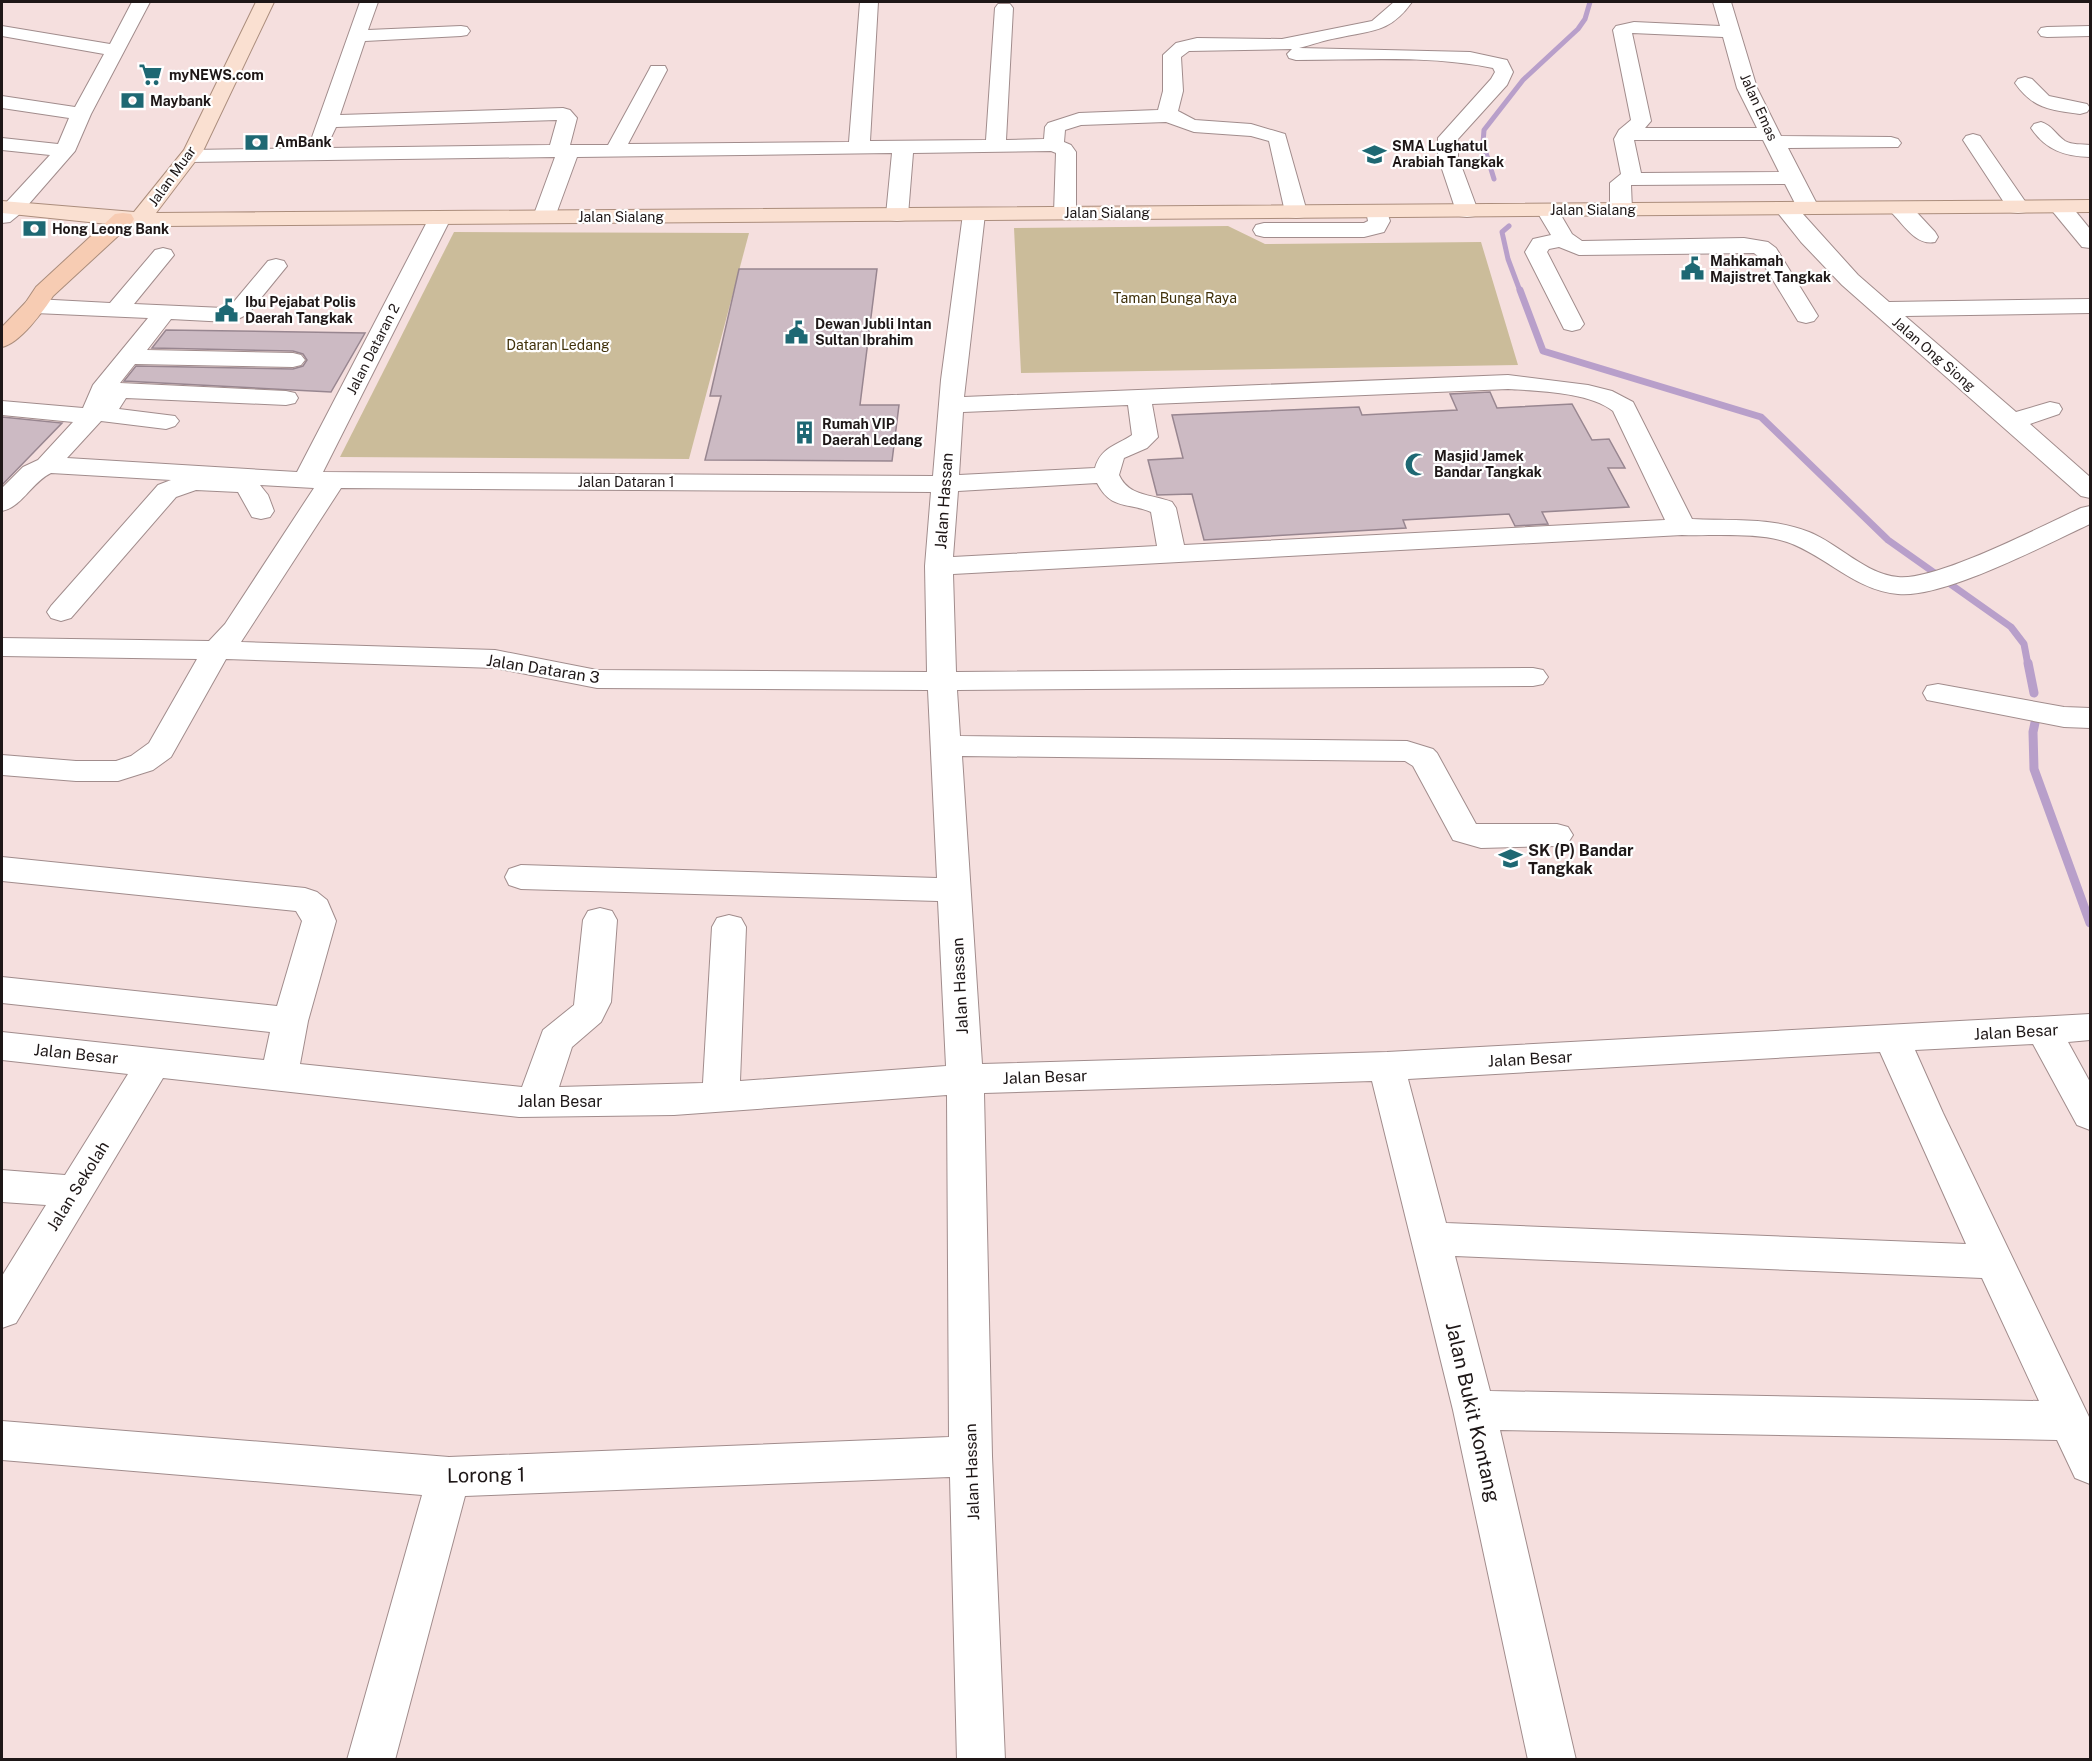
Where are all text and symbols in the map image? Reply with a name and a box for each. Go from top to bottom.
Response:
supermarket icon: myNEWS.com [138,62,164,88]
place label: myNEWS.com [169,67,264,83]
street label: Jalan Emas [1737,71,1781,143]
bank icon: Maybank [119,88,145,114]
place label: Maybank [150,93,211,109]
bank icon: AmBank [244,129,270,155]
place label: AmBank [275,134,332,150]
place label: SMA Lughatul Arabiah Tangkak [1392,138,1504,170]
school or university icon: SMA Lughatul Arabiah Tangkak [1361,141,1387,167]
street label: Jalan Muar [145,143,199,209]
street label: Jalan Sialang [1550,202,1636,218]
street label: Jalan Sialang [1064,205,1150,221]
street label: Jalan Sialang [578,209,664,225]
bank icon: Hong Leong Bank [21,216,47,242]
place label: Hong Leong Bank [52,221,169,237]
place label: Mahkamah Majistret Tangkak [1710,253,1831,285]
public building icon: Mahkamah Majistret Tangkak [1679,256,1705,282]
park label: Taman Bunga Raya [1113,290,1237,306]
place label: Ibu Pejabat Polis Daerah Tangkak [245,294,356,326]
public building icon: Ibu Pejabat Polis Daerah Tangkak [214,297,240,323]
street label: Jalan Dataran 2 [343,301,403,397]
street label: Jalan Ong Siong [1889,314,1979,395]
place label: Dewan Jubli Intan Sultan Ibrahim [815,316,931,348]
public building icon: Dewan Jubli Intan Sultan Ibrahim [784,319,810,345]
park label: Dataran Ledang [506,337,610,353]
place label: Rumah VIP Daerah Ledang [822,416,923,448]
building icon: Rumah VIP Daerah Ledang [791,419,817,445]
place label: Masjid Jamek Bandar Tangkak [1434,448,1542,480]
mosque icon: Masjid Jamek Bandar Tangkak [1403,451,1429,477]
street label: Jalan Hassan [931,452,957,550]
street label: Jalan Dataran 1 [577,474,675,490]
street label: Jalan Dataran 3 [485,651,601,687]
place label: SK (P) Bandar Tangkak [1528,841,1634,878]
school or university icon: SK (P) Bandar Tangkak [1497,846,1523,872]
street label: Jalan Hassan [948,937,972,1035]
street label: Jalan Besar [1973,1020,2059,1044]
street label: Jalan Besar [33,1040,119,1068]
street label: Jalan Besar [1487,1047,1573,1071]
street label: Jalan Besar [1002,1066,1088,1088]
street label: Jalan Besar [518,1092,602,1111]
street label: Jalan Sekolah [43,1138,113,1234]
street label: Jalan Bukit Kontang [1441,1319,1505,1505]
street label: Jalan Hassan [961,1423,983,1521]
street label: Lorong 1 [447,1462,525,1488]

